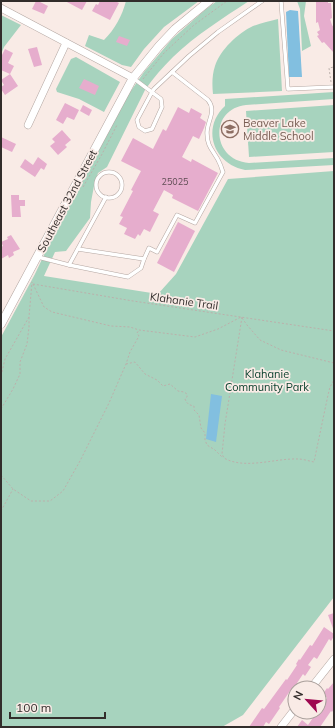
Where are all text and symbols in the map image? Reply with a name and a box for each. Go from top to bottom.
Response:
place label: Beaver Lake Middle School [243,116,314,143]
school or university icon: Beaver Lake Middle School [220,119,240,139]
street label: Southeast 32nd Street [34,147,100,255]
house number: 25025 [161,176,189,187]
street label: Klahanie Trail [149,289,219,313]
park label: Klahanie Community Park [225,367,309,394]
north arrow [287,680,327,720]
text: N [290,689,306,702]
scale bar [10,694,105,720]
text: 100 m [16,700,51,715]

